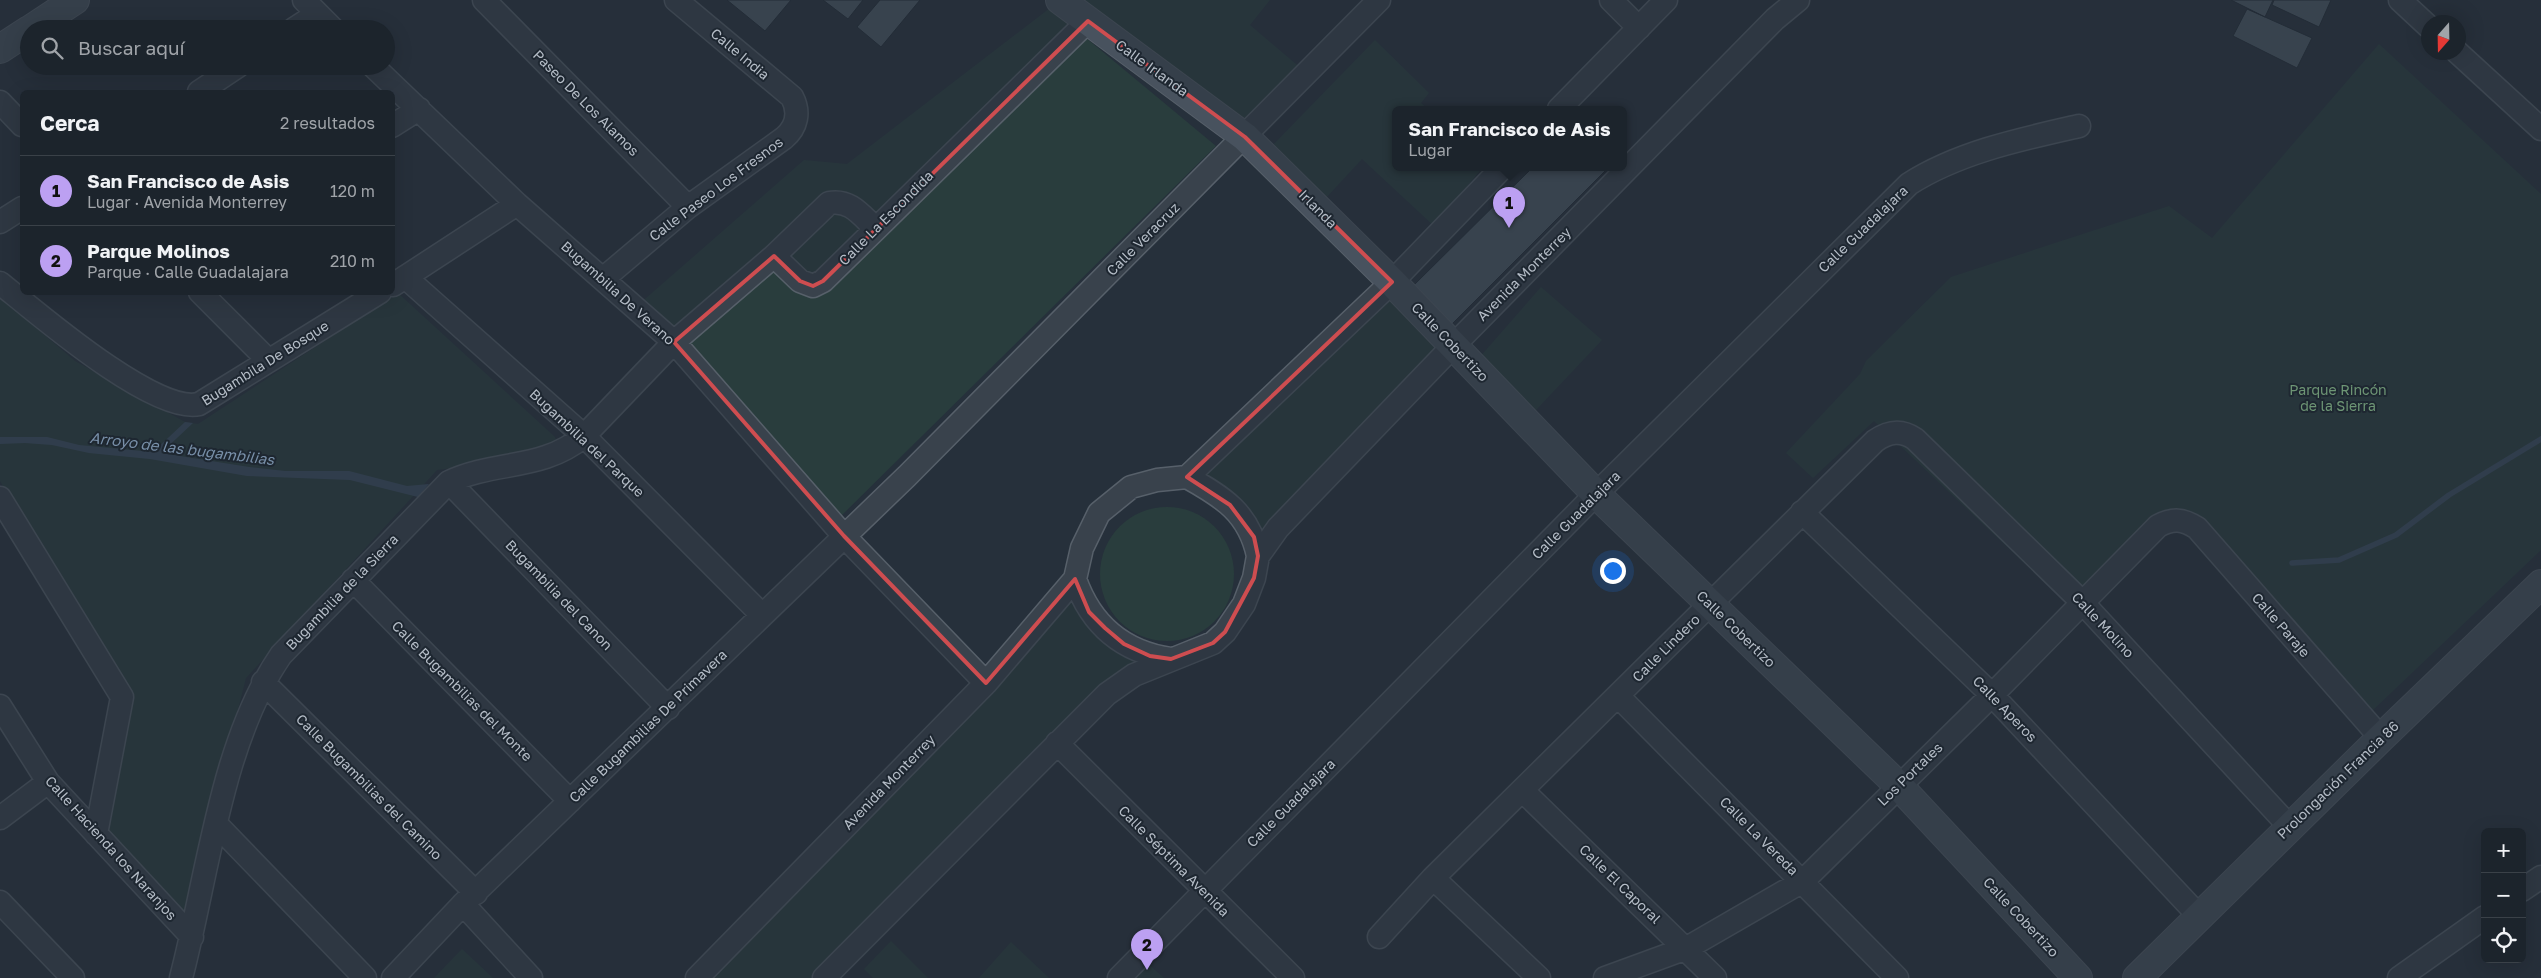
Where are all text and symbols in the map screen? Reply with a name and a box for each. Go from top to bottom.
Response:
north arrow [2421,15,2466,60]
search box [20,20,395,75]
street label: Calle India [708,24,773,83]
icon: search [38,34,66,62]
text: Buscar aquí [78,36,185,59]
street label: Calle Irlanda [1113,36,1192,100]
street label: Paseo De Los Alamos [530,46,643,159]
popup [1392,106,1627,171]
text: Cerca [40,110,99,136]
text: 2 resultados [280,113,375,133]
text: San Francisco de Asis [1408,117,1611,140]
street label: Calle Paseo Los Fresnos [645,133,786,244]
text: Lugar [1408,140,1452,160]
street label: Calle La Escondida [835,167,937,269]
text: San Francisco de Asis [87,169,289,192]
text: 1 [52,181,60,201]
text: 120 m [330,181,375,201]
street label: Calle Guadalajara [1814,182,1911,276]
street label: Irlanda [1296,186,1341,231]
pin: 1 [1493,187,1525,228]
text: Lugar · Avenida Monterrey [87,192,287,212]
street label: Calle Veracruz [1103,199,1183,279]
street label: Avenida Monterrey [1473,223,1574,324]
street label: Bugambilia De Verano [558,237,679,348]
text: Parque Molinos [87,239,230,262]
text: 2 [51,251,61,271]
text: 210 m [330,251,375,271]
text: Parque · Calle Guadalajara [87,262,289,282]
street label: Calle Cobertizo [1408,299,1492,385]
street label: Bugambila De Bosque [198,316,332,409]
park label: Parque Rincón de la Sierra [2289,381,2387,414]
street label: Bugambilia del Parque [526,385,648,500]
water label: Arroyo de las bugambilias [89,428,276,469]
street label: Calle Guadalajara [1528,467,1623,562]
street label: Bugambilia de la Sierra [282,530,401,653]
street label: Bugambilia del Canon [502,536,616,653]
your location [1600,558,1626,584]
street label: Calle Cobertizo [1693,587,1779,671]
street label: Calle Molino [2069,588,2138,661]
street label: Calle Paraje [2249,589,2314,660]
street label: Calle Lindero [1628,610,1703,685]
street label: Calle Bugambilias del Monte [389,617,536,764]
street label: Calle Bugambilias De Primavera [565,646,730,806]
street label: Calle Aperos [1970,672,2041,745]
street label: Calle Bugambilias del Camino [293,710,446,863]
street label: Prolongación Francia 86 [2273,717,2402,842]
street label: Avenida Monterrey [839,730,939,833]
street label: Los Portales [1874,738,1946,809]
street label: Calle Guadalajara [1243,755,1338,850]
street label: Calle Hacienda los Naranjos [42,772,181,923]
street label: Calle La Vereda [1717,793,1802,878]
street label: Calle Séptima Avenida [1115,802,1233,920]
map controls [2481,828,2526,963]
button: + [2481,828,2526,873]
street label: Calle El Caporal [1576,841,1665,927]
street label: Calle Cobertizo [1980,873,2063,960]
button: − [2481,873,2526,918]
button: locate [2481,918,2526,963]
pin: 2 [1131,929,1163,970]

